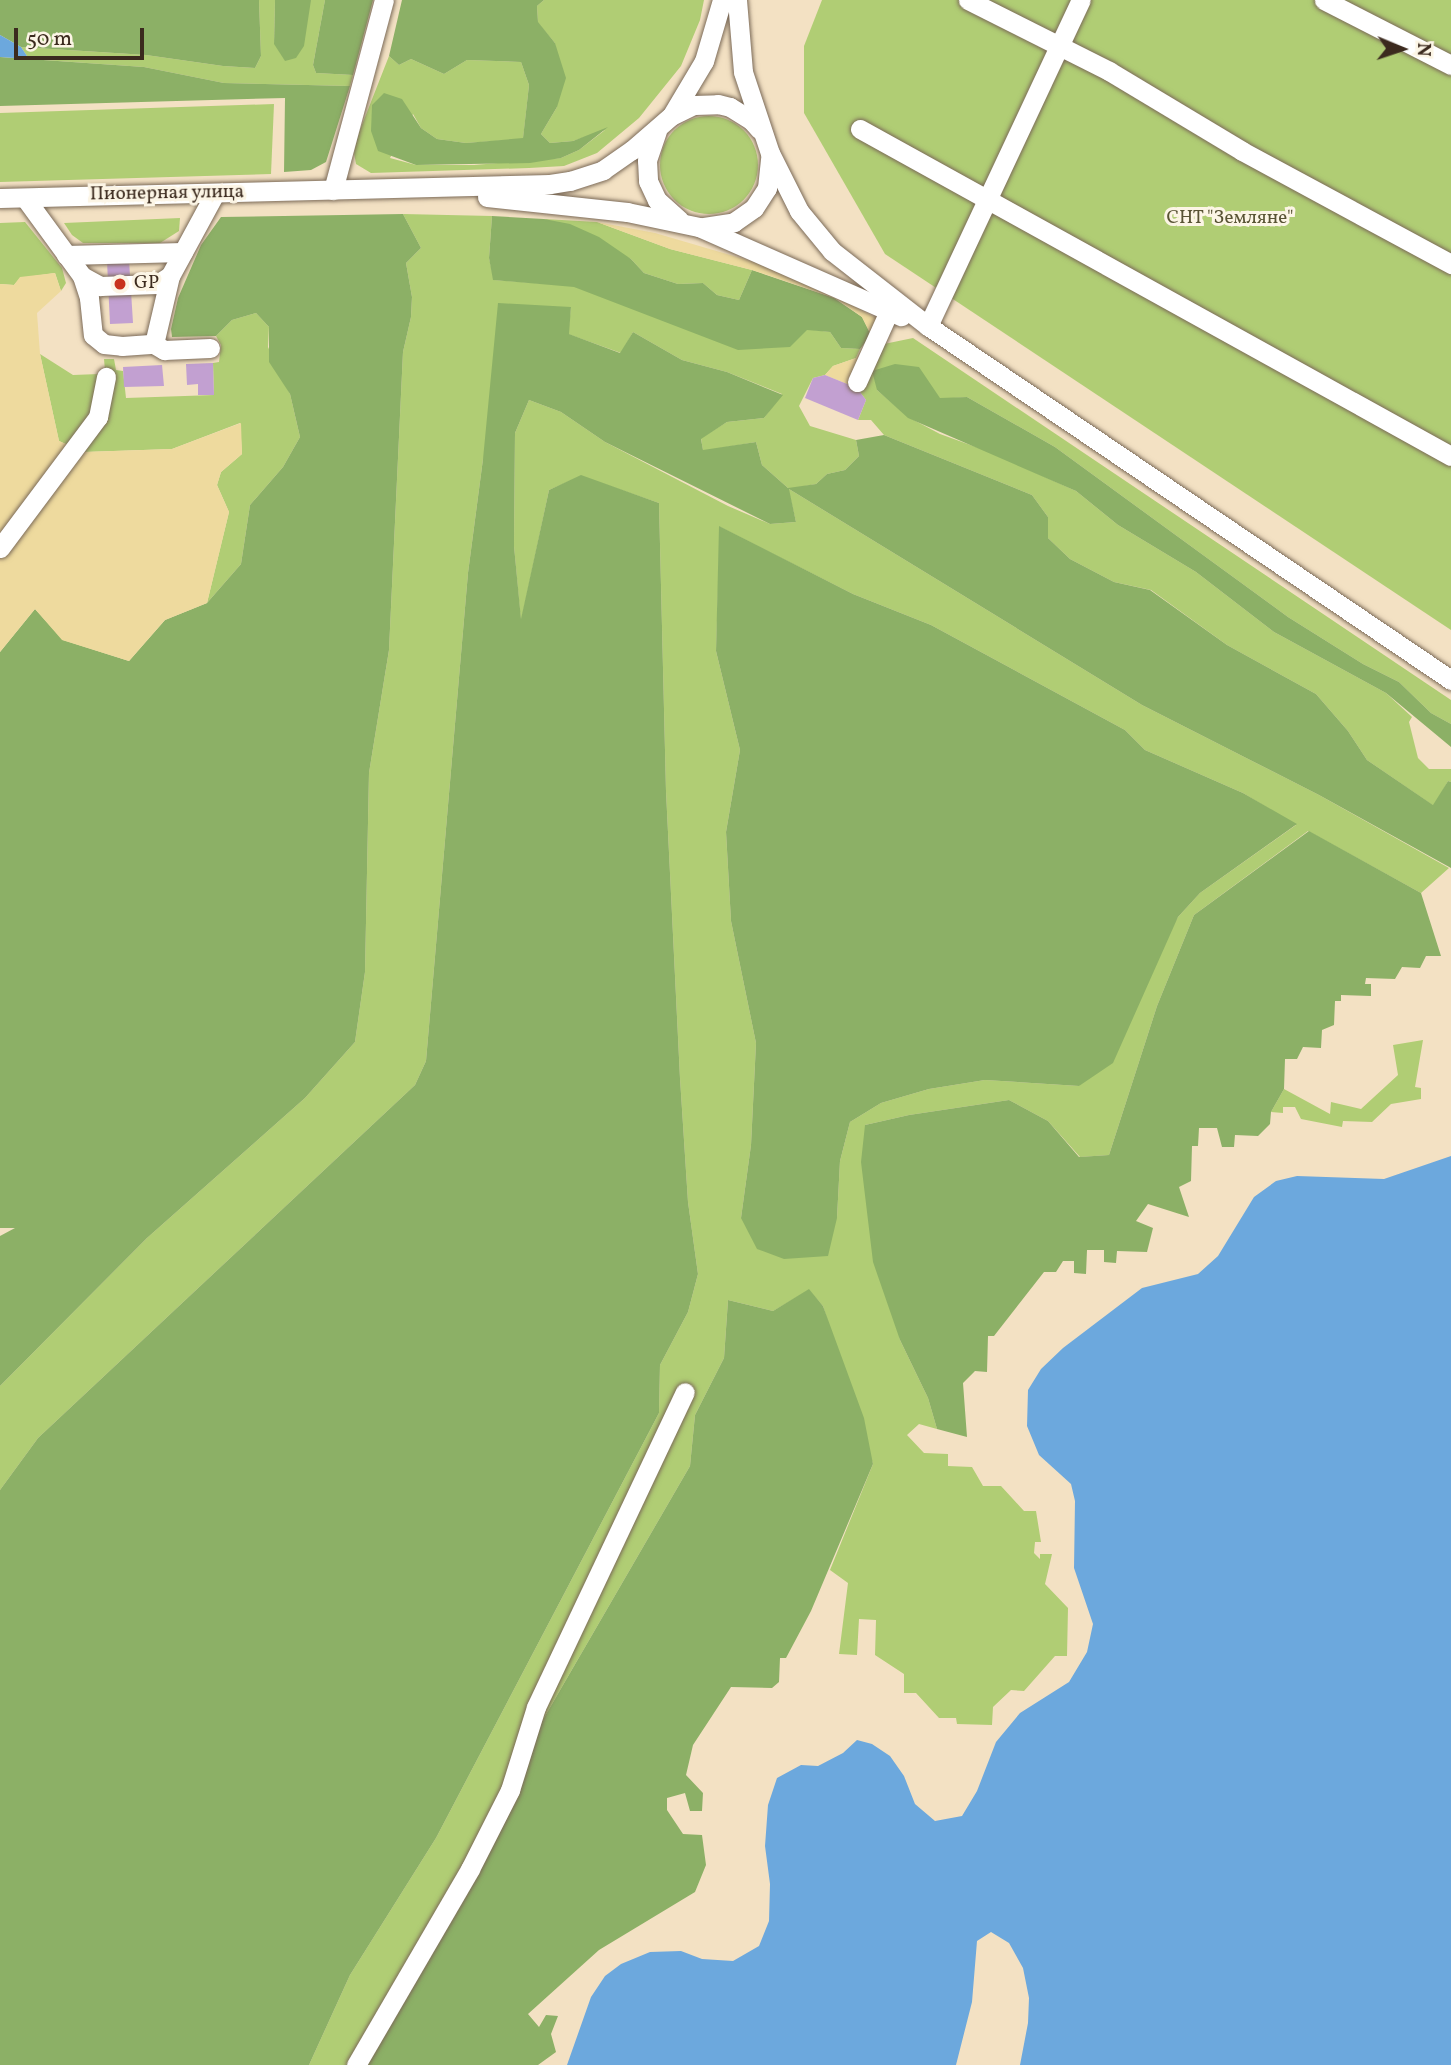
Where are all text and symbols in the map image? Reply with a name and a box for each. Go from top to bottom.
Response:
scale bar [18,14,147,58]
north arrow [1367,14,1437,84]
text: 50 m [27,25,72,54]
text: N [1410,42,1436,57]
street label: Пионерная улица [89,181,245,207]
park label: СНТ "Земляне" [1166,208,1294,230]
place label: GP [134,273,159,295]
marker: GP [112,276,128,292]

